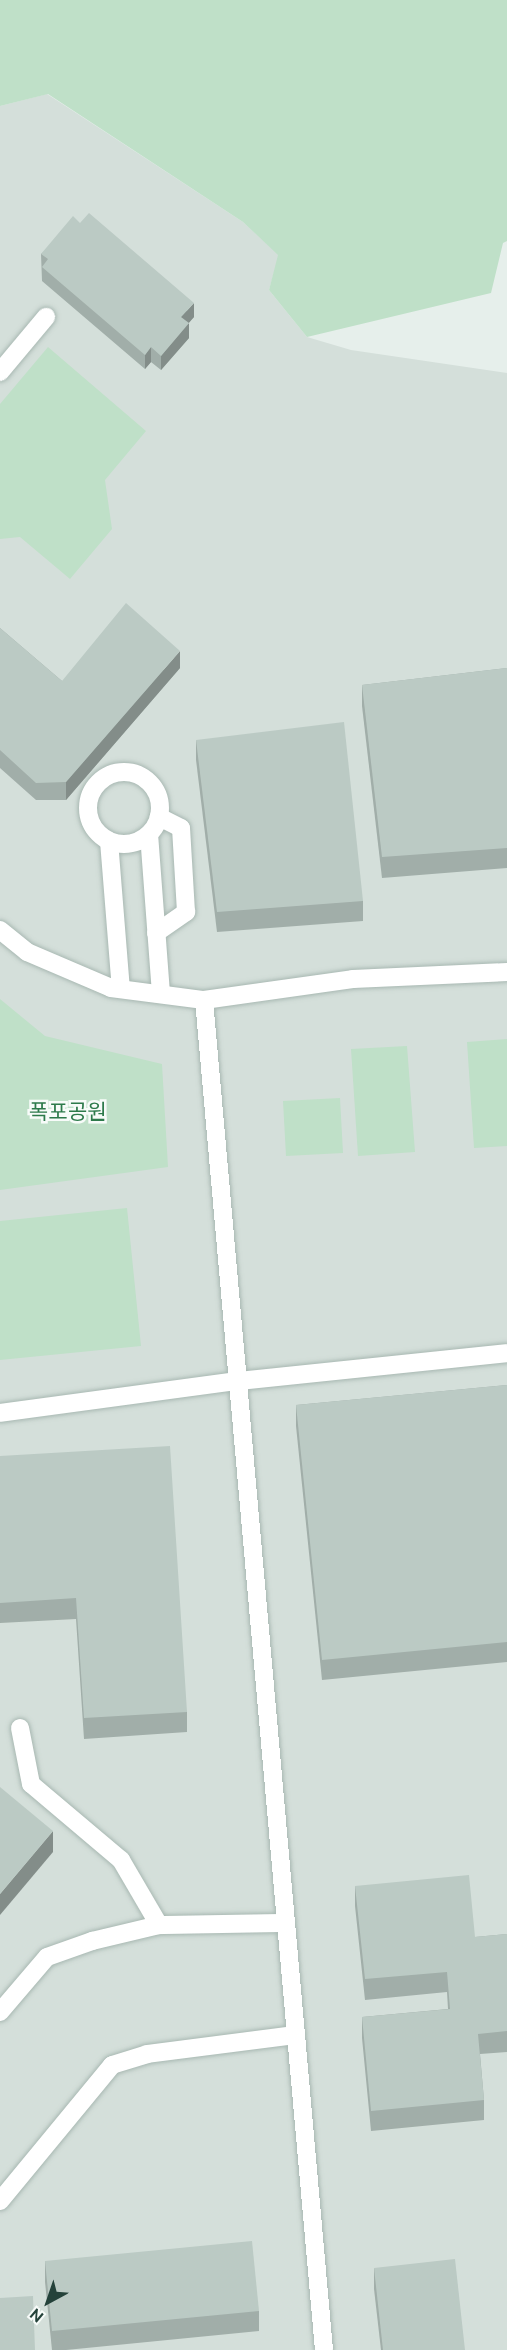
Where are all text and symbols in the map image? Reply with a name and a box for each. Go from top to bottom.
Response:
park label: 폭포공원 [29,1098,107,1124]
north arrow [18,2272,78,2332]
text: N [26,2305,47,2327]

